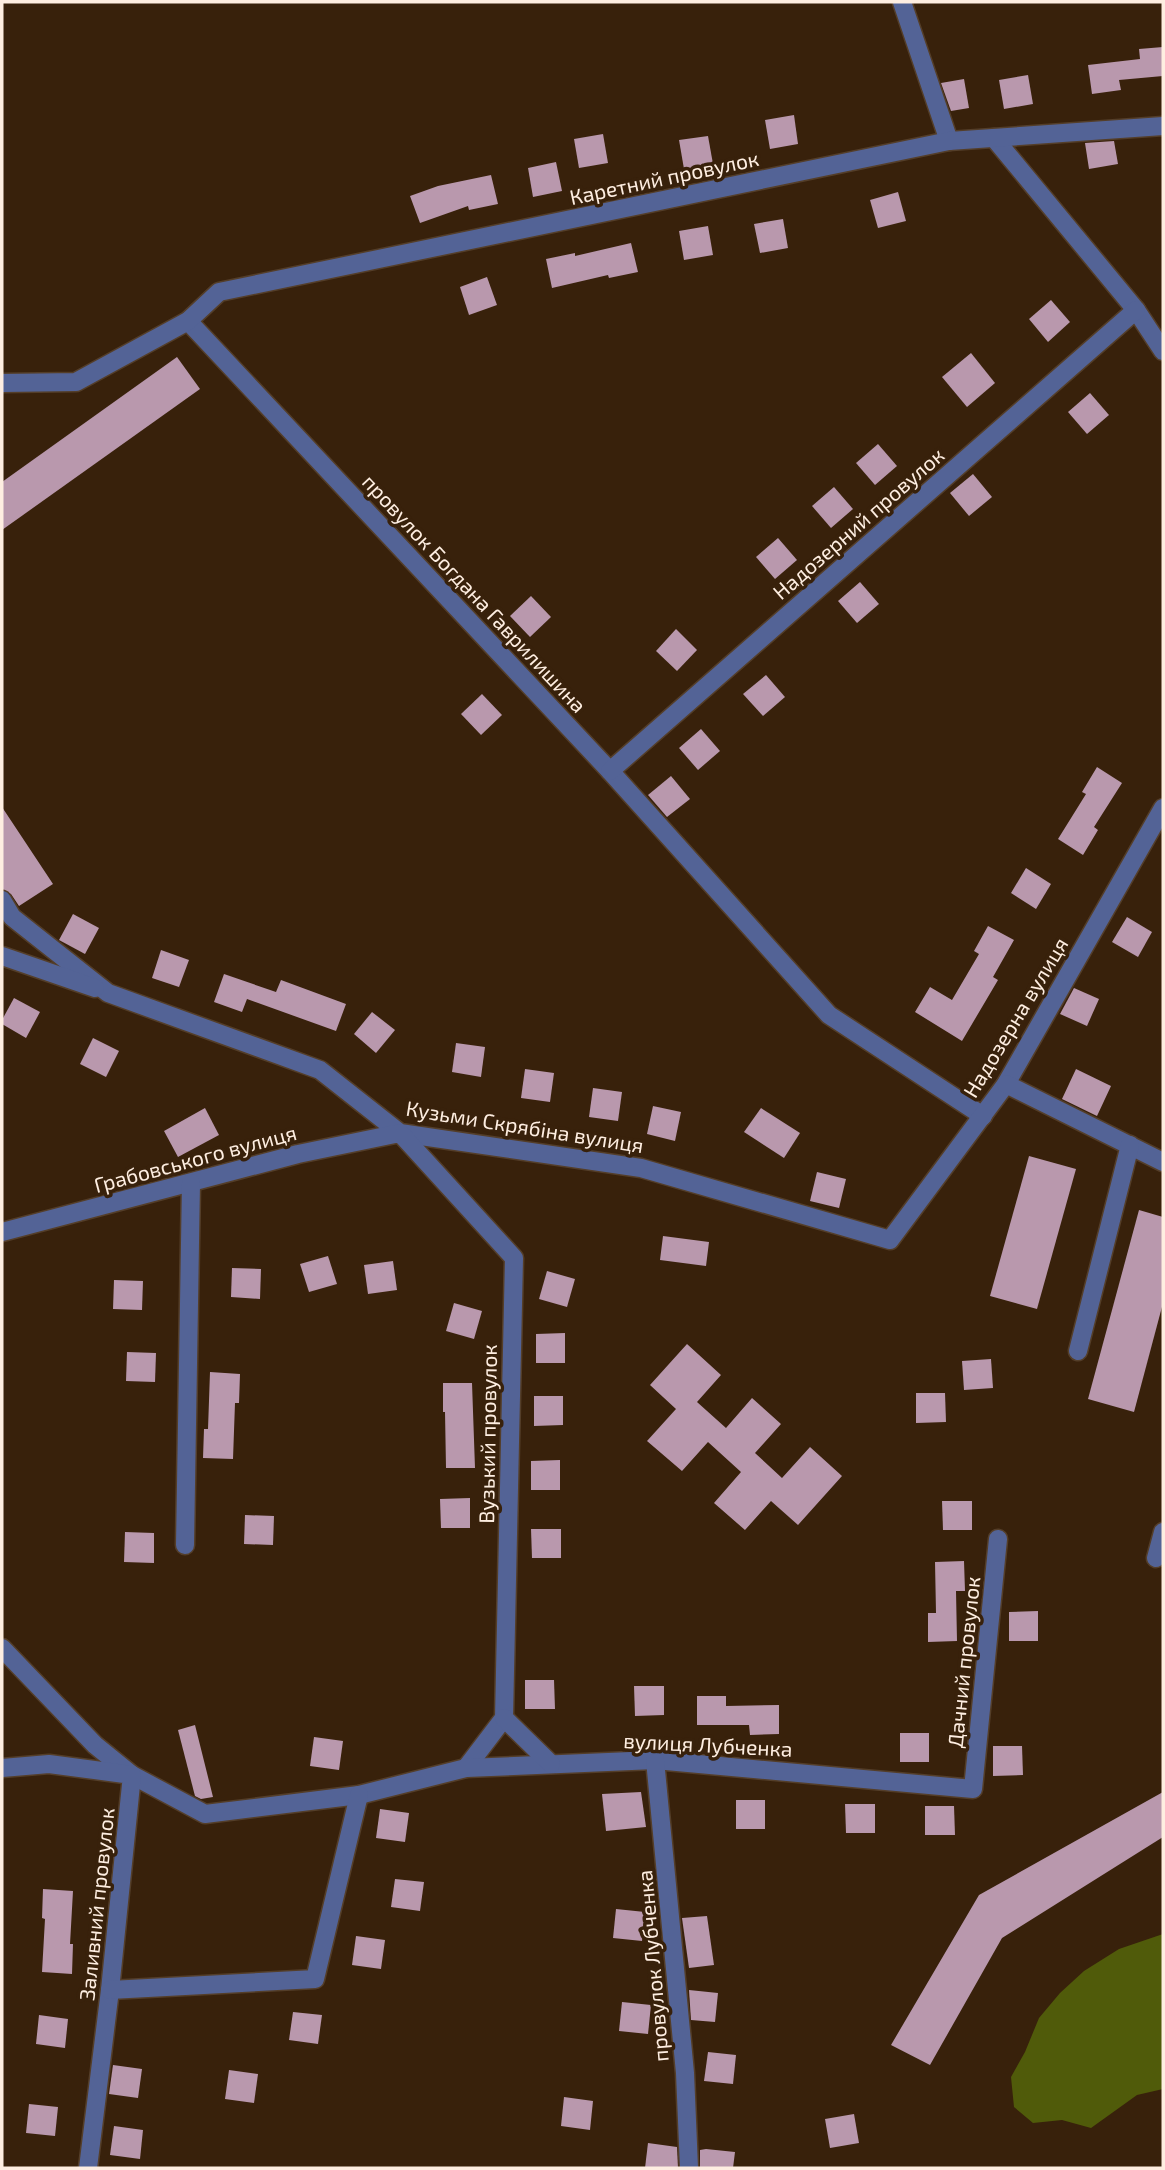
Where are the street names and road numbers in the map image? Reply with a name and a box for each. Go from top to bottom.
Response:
street label: Каретний провулок [567,145,761,210]
street label: Надозерний провулок [767,442,949,605]
street label: провулок Богдана Гаврилишина [357,469,592,718]
street label: Надозерна вулиця [957,932,1073,1102]
street label: Кузьми Скрябіна вулиця [404,1095,646,1158]
street label: Грабовського вулиця [91,1119,299,1198]
street label: Вузький провулок [473,1344,502,1524]
street label: Дачний провулок [942,1575,985,1749]
street label: вулиця Лубченка [623,1727,793,1762]
street label: Заливний провулок [73,1806,120,2002]
street label: провулок Лубченка [631,1869,674,2063]

